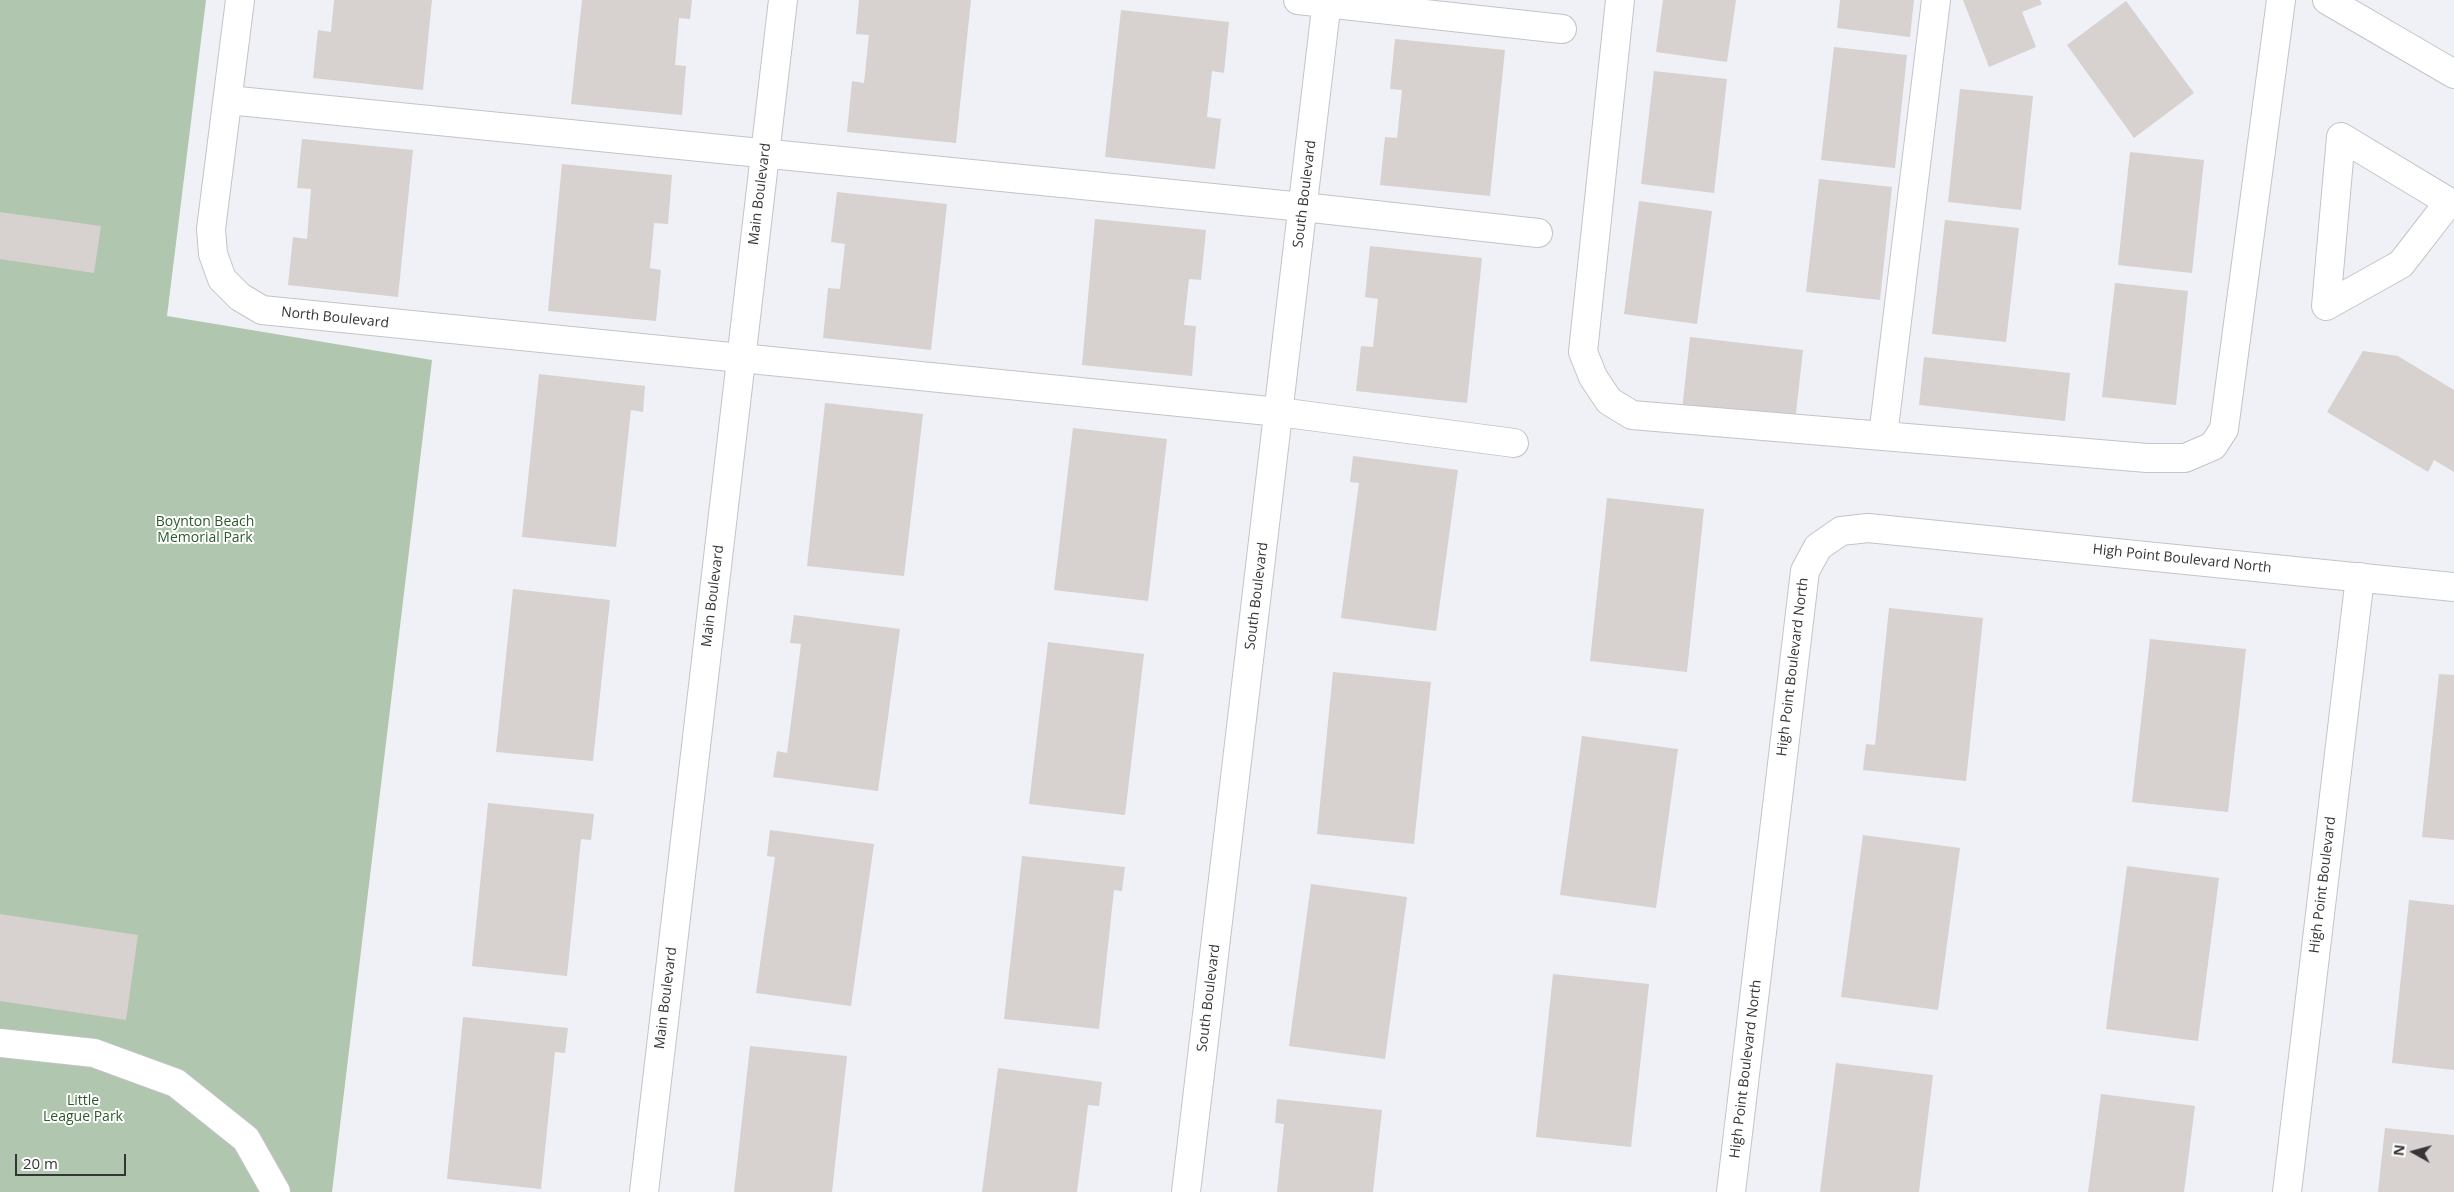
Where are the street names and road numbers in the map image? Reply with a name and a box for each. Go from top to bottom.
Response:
street label: South Boulevard [1290,139,1320,249]
street label: Main Boulevard [745,142,775,246]
street label: North Boulevard [280,304,390,332]
street label: South Boulevard [1242,541,1272,651]
street label: High Point Boulevard North [2092,541,2272,577]
street label: Main Boulevard [698,544,728,648]
street label: High Point Boulevard North [1774,577,1812,757]
street label: High Point Boulevard [2306,816,2340,954]
street label: South Boulevard [1194,943,1224,1053]
street label: Main Boulevard [651,946,681,1050]
street label: High Point Boulevard North [1727,979,1765,1159]

